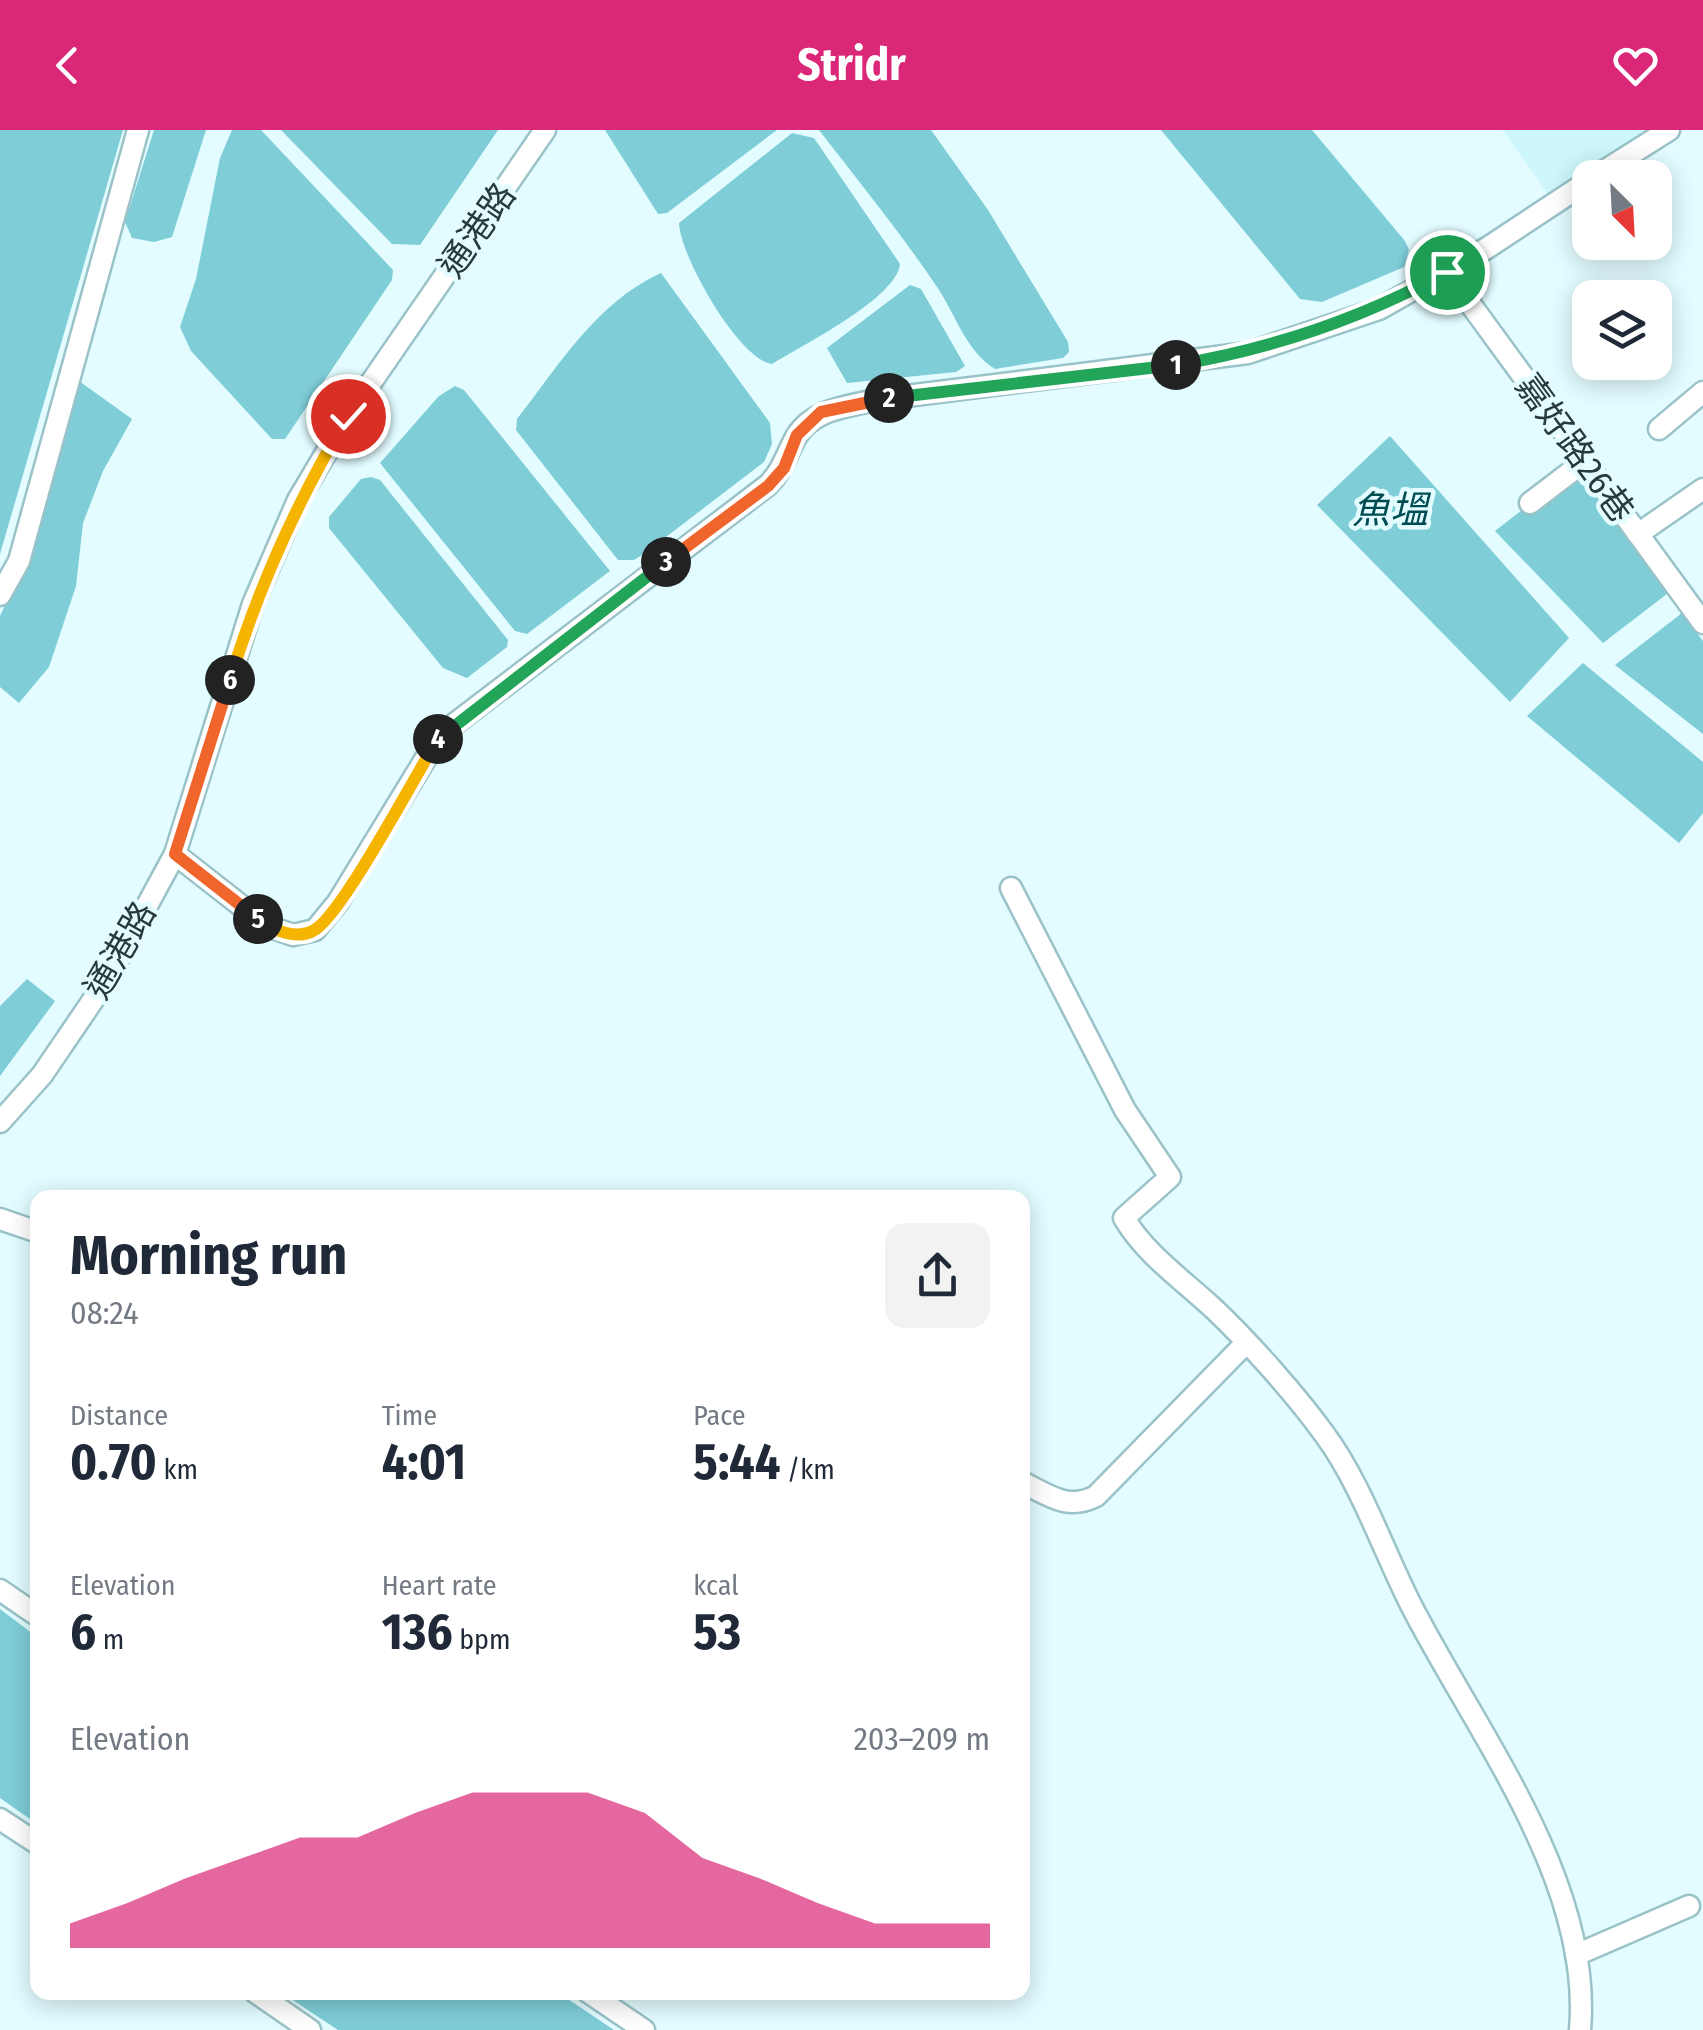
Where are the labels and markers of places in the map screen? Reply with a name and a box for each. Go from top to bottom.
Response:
pin [1405,230,1490,315]
pin: 1 [1151,340,1201,390]
pin: 2 [864,373,914,423]
pin [306,374,391,459]
pin: 3 [641,537,691,587]
pin: 6 [205,655,255,705]
pin: 4 [413,714,463,764]
pin: 5 [233,894,283,944]

